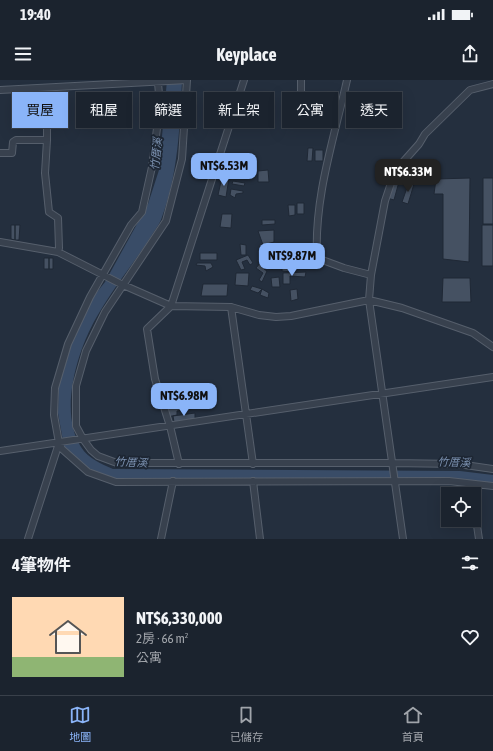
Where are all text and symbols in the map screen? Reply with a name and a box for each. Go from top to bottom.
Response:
text: 19:40 [20,6,51,23]
icon: menu [12,43,34,65]
icon: share [459,43,481,65]
text: Keyplace [216,44,277,65]
chip: 買屋 [12,92,68,128]
chip: 租屋 [76,92,132,128]
chip: 篩選 [140,92,196,128]
chip: 新上架 [204,92,274,128]
chip: 公寓 [282,92,338,128]
chip: 透天 [346,92,402,128]
water label: 竹厝溪 [148,135,164,171]
pin: NT$6.53M [183,153,265,187]
text: NT$6.53M [200,158,248,173]
pin: NT$6.33M [367,159,449,193]
text: NT$6.33M [384,164,432,179]
pin: NT$9.87M [251,243,333,277]
text: NT$9.87M [268,248,316,263]
pin: NT$6.98M [143,383,225,417]
text: NT$6.98M [160,388,208,403]
water label: 竹厝溪 [114,455,150,469]
water label: 竹厝溪 [437,455,473,469]
map controls [441,487,481,527]
button: locate [441,487,481,527]
icon: filters [459,552,481,574]
text: 4筆物件 [12,555,71,575]
text: NT$6,330,000 [136,608,223,628]
icon: home [44,613,92,661]
icon: heart [459,626,481,648]
text: 2房 · 66 m² [136,631,188,646]
text: 公寓 [136,650,162,665]
tab: 地圖 [69,704,91,744]
tab: 已儲存 [230,704,263,744]
tab: 首頁 [402,704,424,744]

